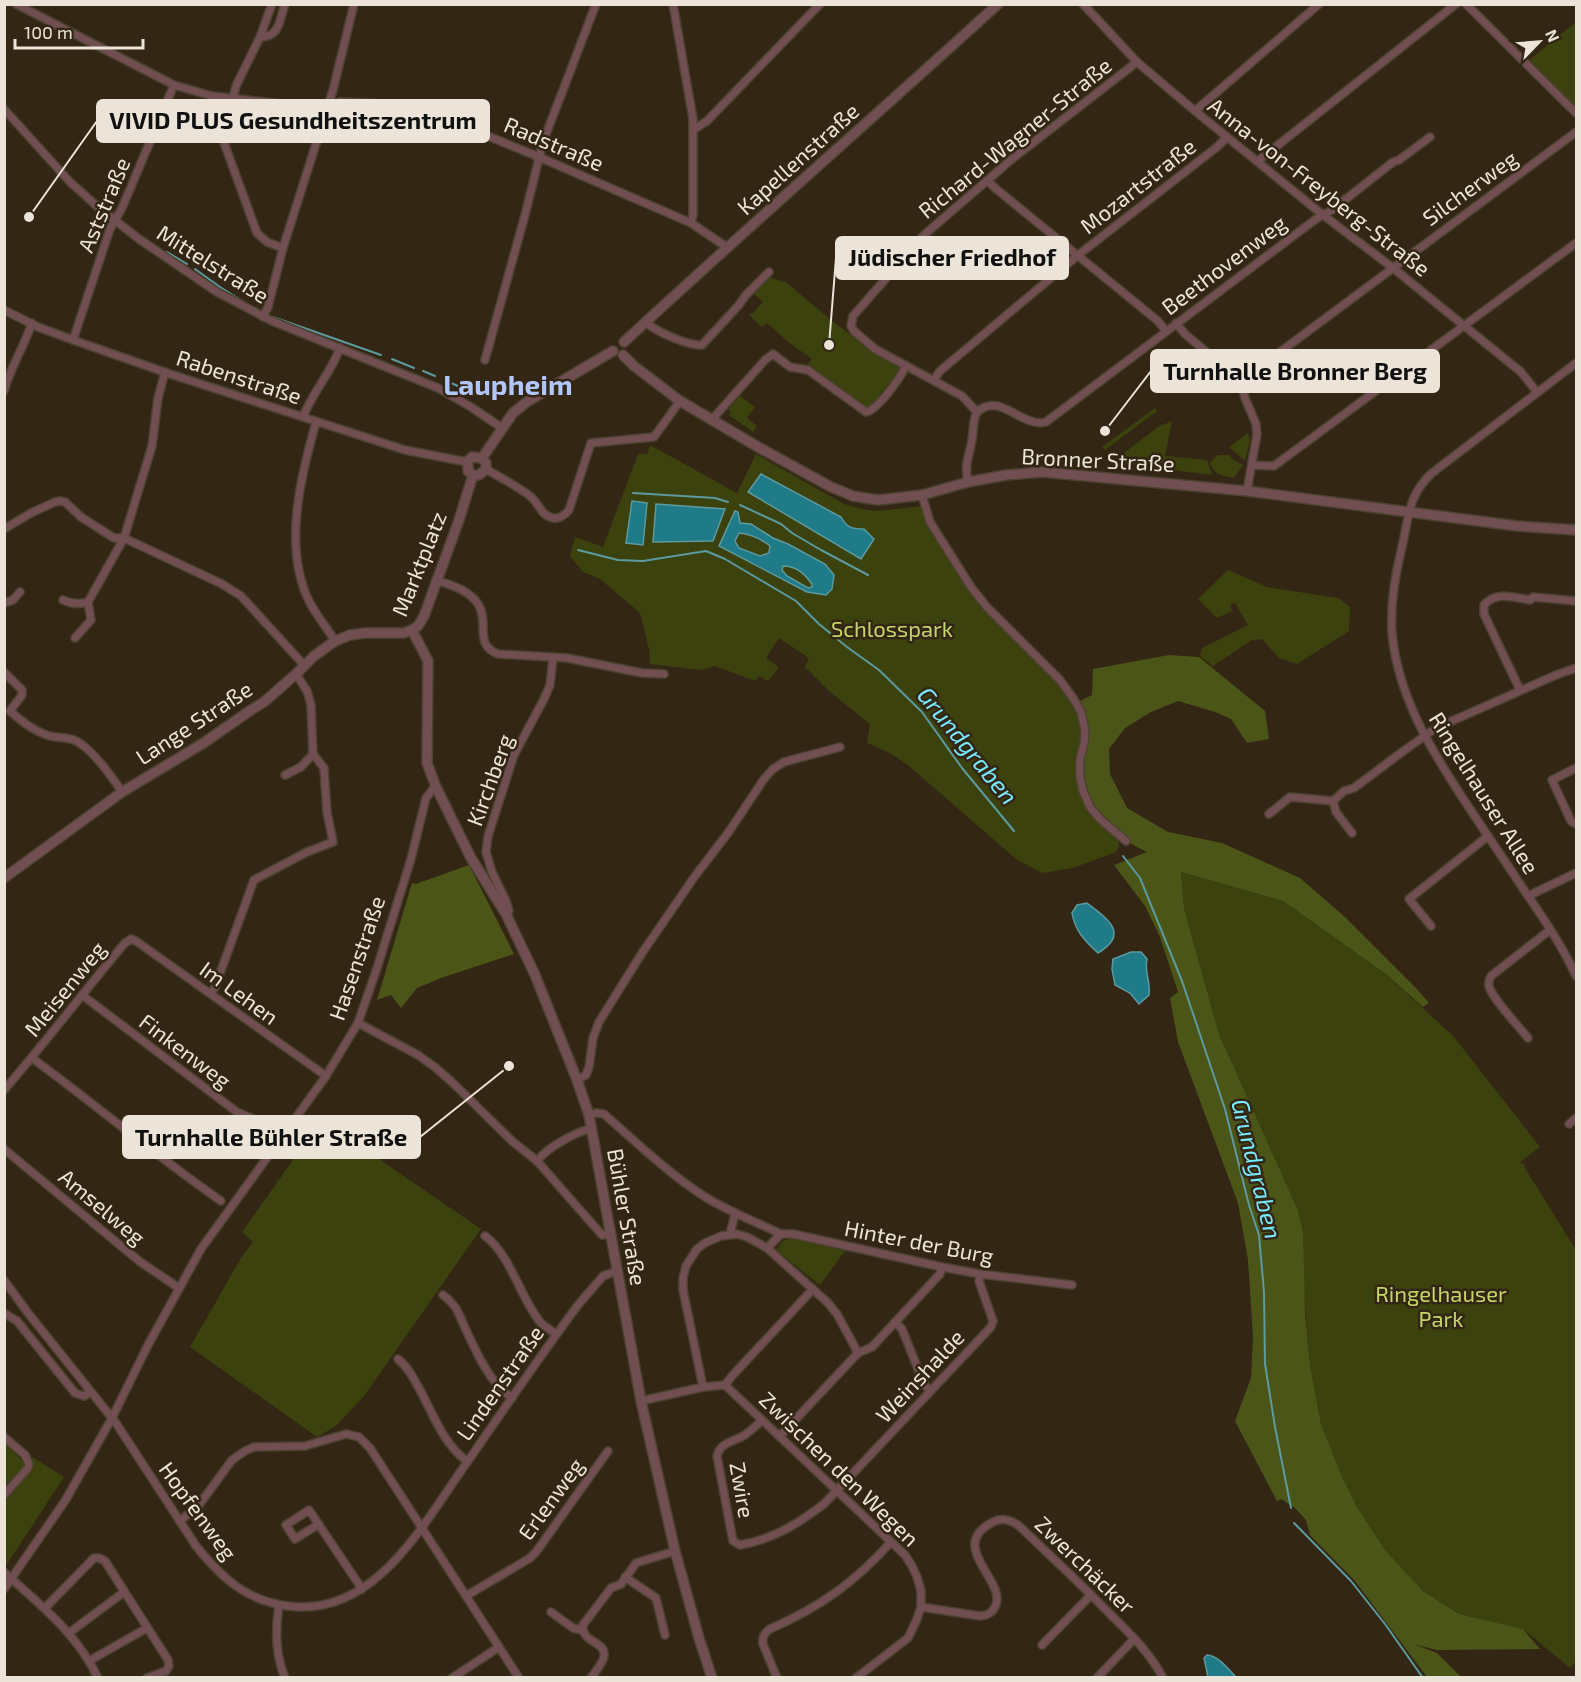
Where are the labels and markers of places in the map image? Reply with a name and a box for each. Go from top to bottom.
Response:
callout: VIVID PLUS Gesundheitszentrum [97,100,489,142]
callout: Jüdischer Friedhof [836,237,1068,279]
callout: Turnhalle Bronner Berg [1151,350,1439,392]
callout: Turnhalle Bühler Straße [123,1116,420,1158]

